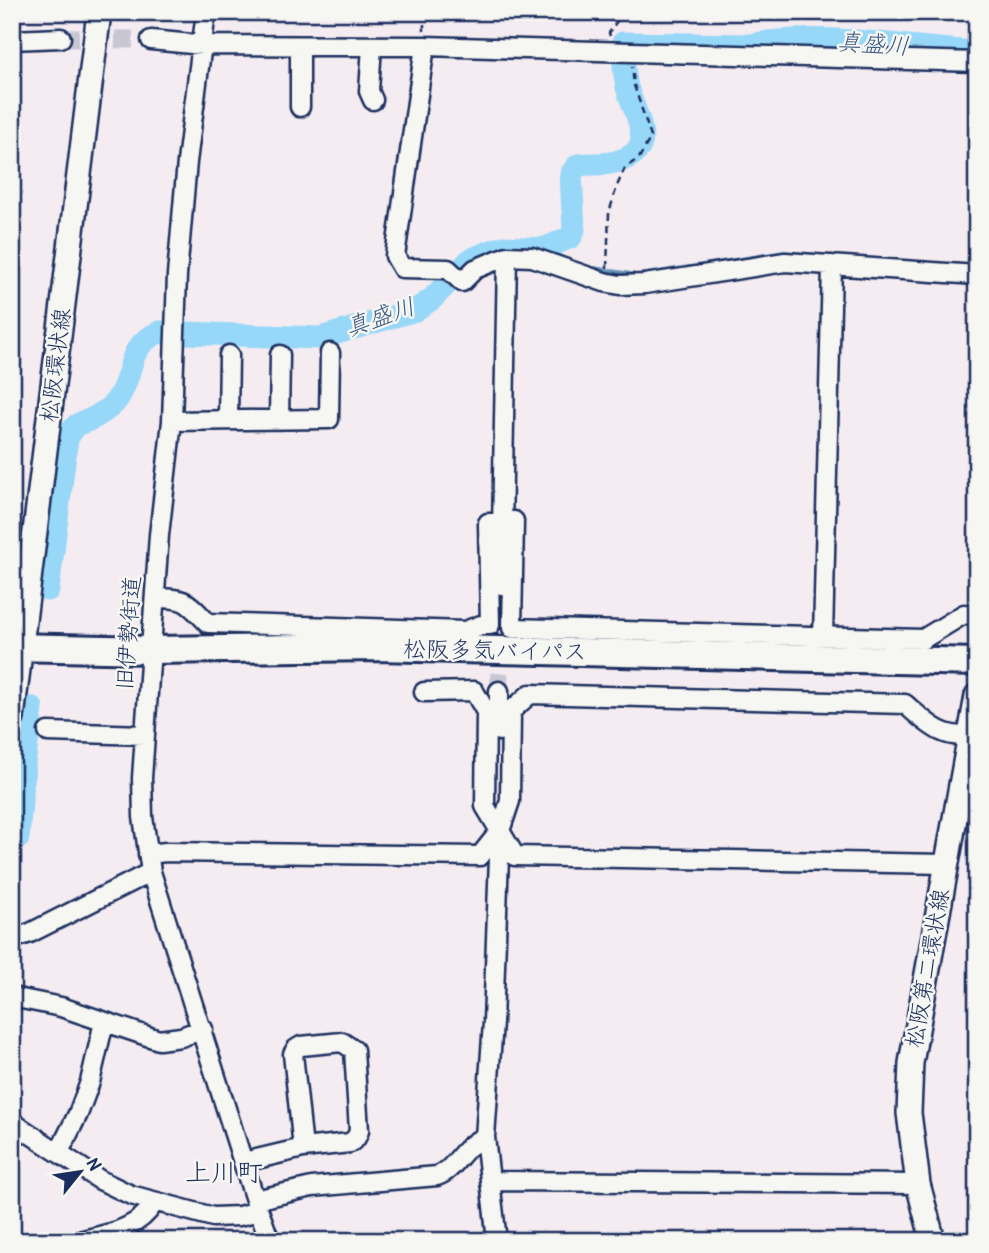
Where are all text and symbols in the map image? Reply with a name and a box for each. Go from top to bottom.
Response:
water label: 真盛川 [836,25,910,61]
water label: 真盛川 [340,289,419,343]
street label: 松阪環状線 [32,306,77,424]
street label: 旧伊勢街道 [108,575,147,691]
street label: 松阪多気バイパス [403,632,587,667]
street label: 松阪第二環状線 [897,886,956,1050]
north arrow [46,1138,116,1208]
text: N [81,1153,109,1174]
district label: 上川町 [185,1154,263,1189]

